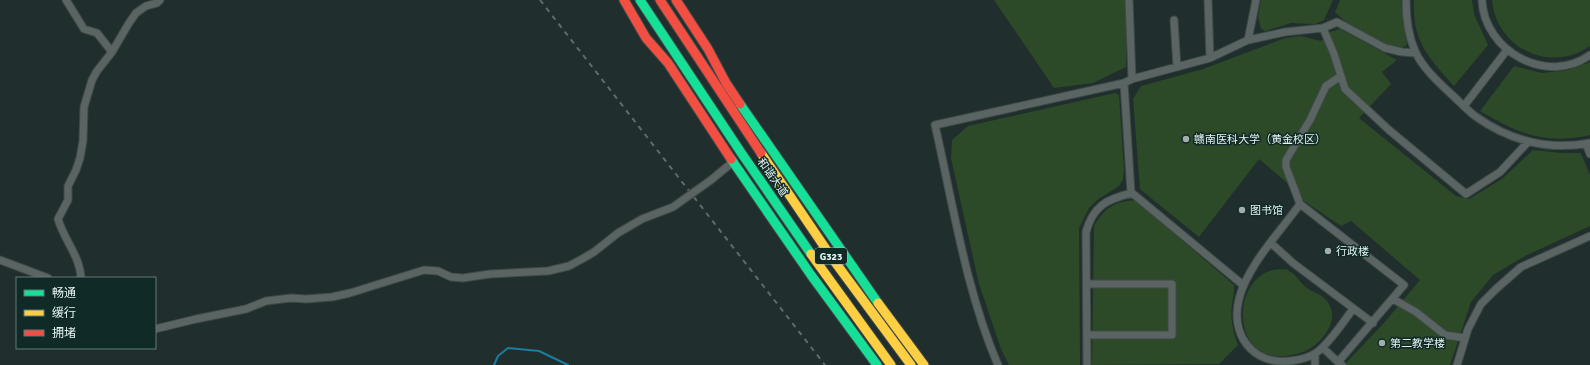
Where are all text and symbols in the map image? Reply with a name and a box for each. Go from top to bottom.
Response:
place label: 赣南医科大学（黄金校区） [1194,133,1326,146]
marker: 赣南医科大学（黄金校区） [1181,134,1191,144]
street label: 和谐大道 [755,156,791,199]
place label: 图书馆 [1250,204,1283,217]
marker: 图书馆 [1237,205,1247,215]
place label: 行政楼 [1336,245,1369,258]
marker: 行政楼 [1323,246,1333,256]
road number: G323 [815,248,847,264]
legend [16,277,156,349]
text: 畅通 [52,286,76,301]
text: 缓行 [52,306,76,321]
text: 拥堵 [52,326,76,341]
place label: 第二教学楼 [1390,337,1445,350]
marker: 第二教学楼 [1377,338,1387,348]

